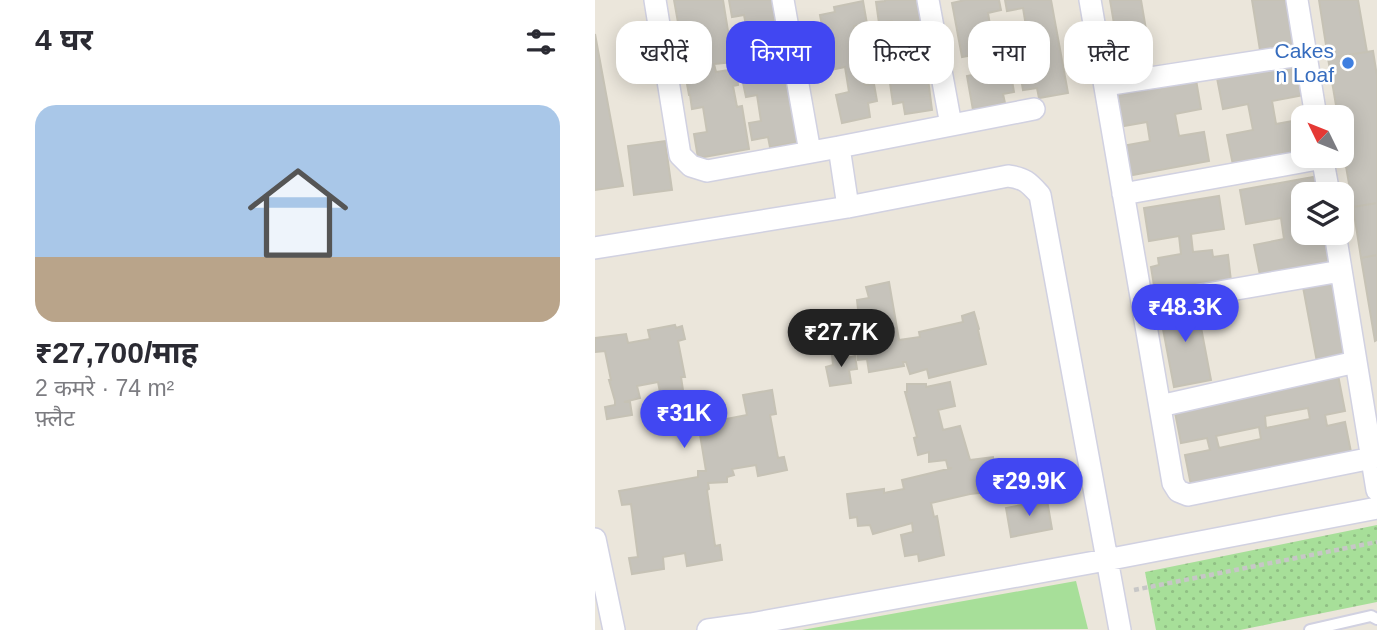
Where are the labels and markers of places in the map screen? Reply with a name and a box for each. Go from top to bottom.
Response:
place label: Cakes n Loaf [1274,39,1334,86]
marker: Cakes n Loaf [1340,55,1356,71]
pin: ₹48.3K [1128,284,1242,344]
pin: ₹27.7K [784,310,898,369]
pin: ₹31K [643,391,725,450]
pin: ₹29.9K [972,458,1086,518]

